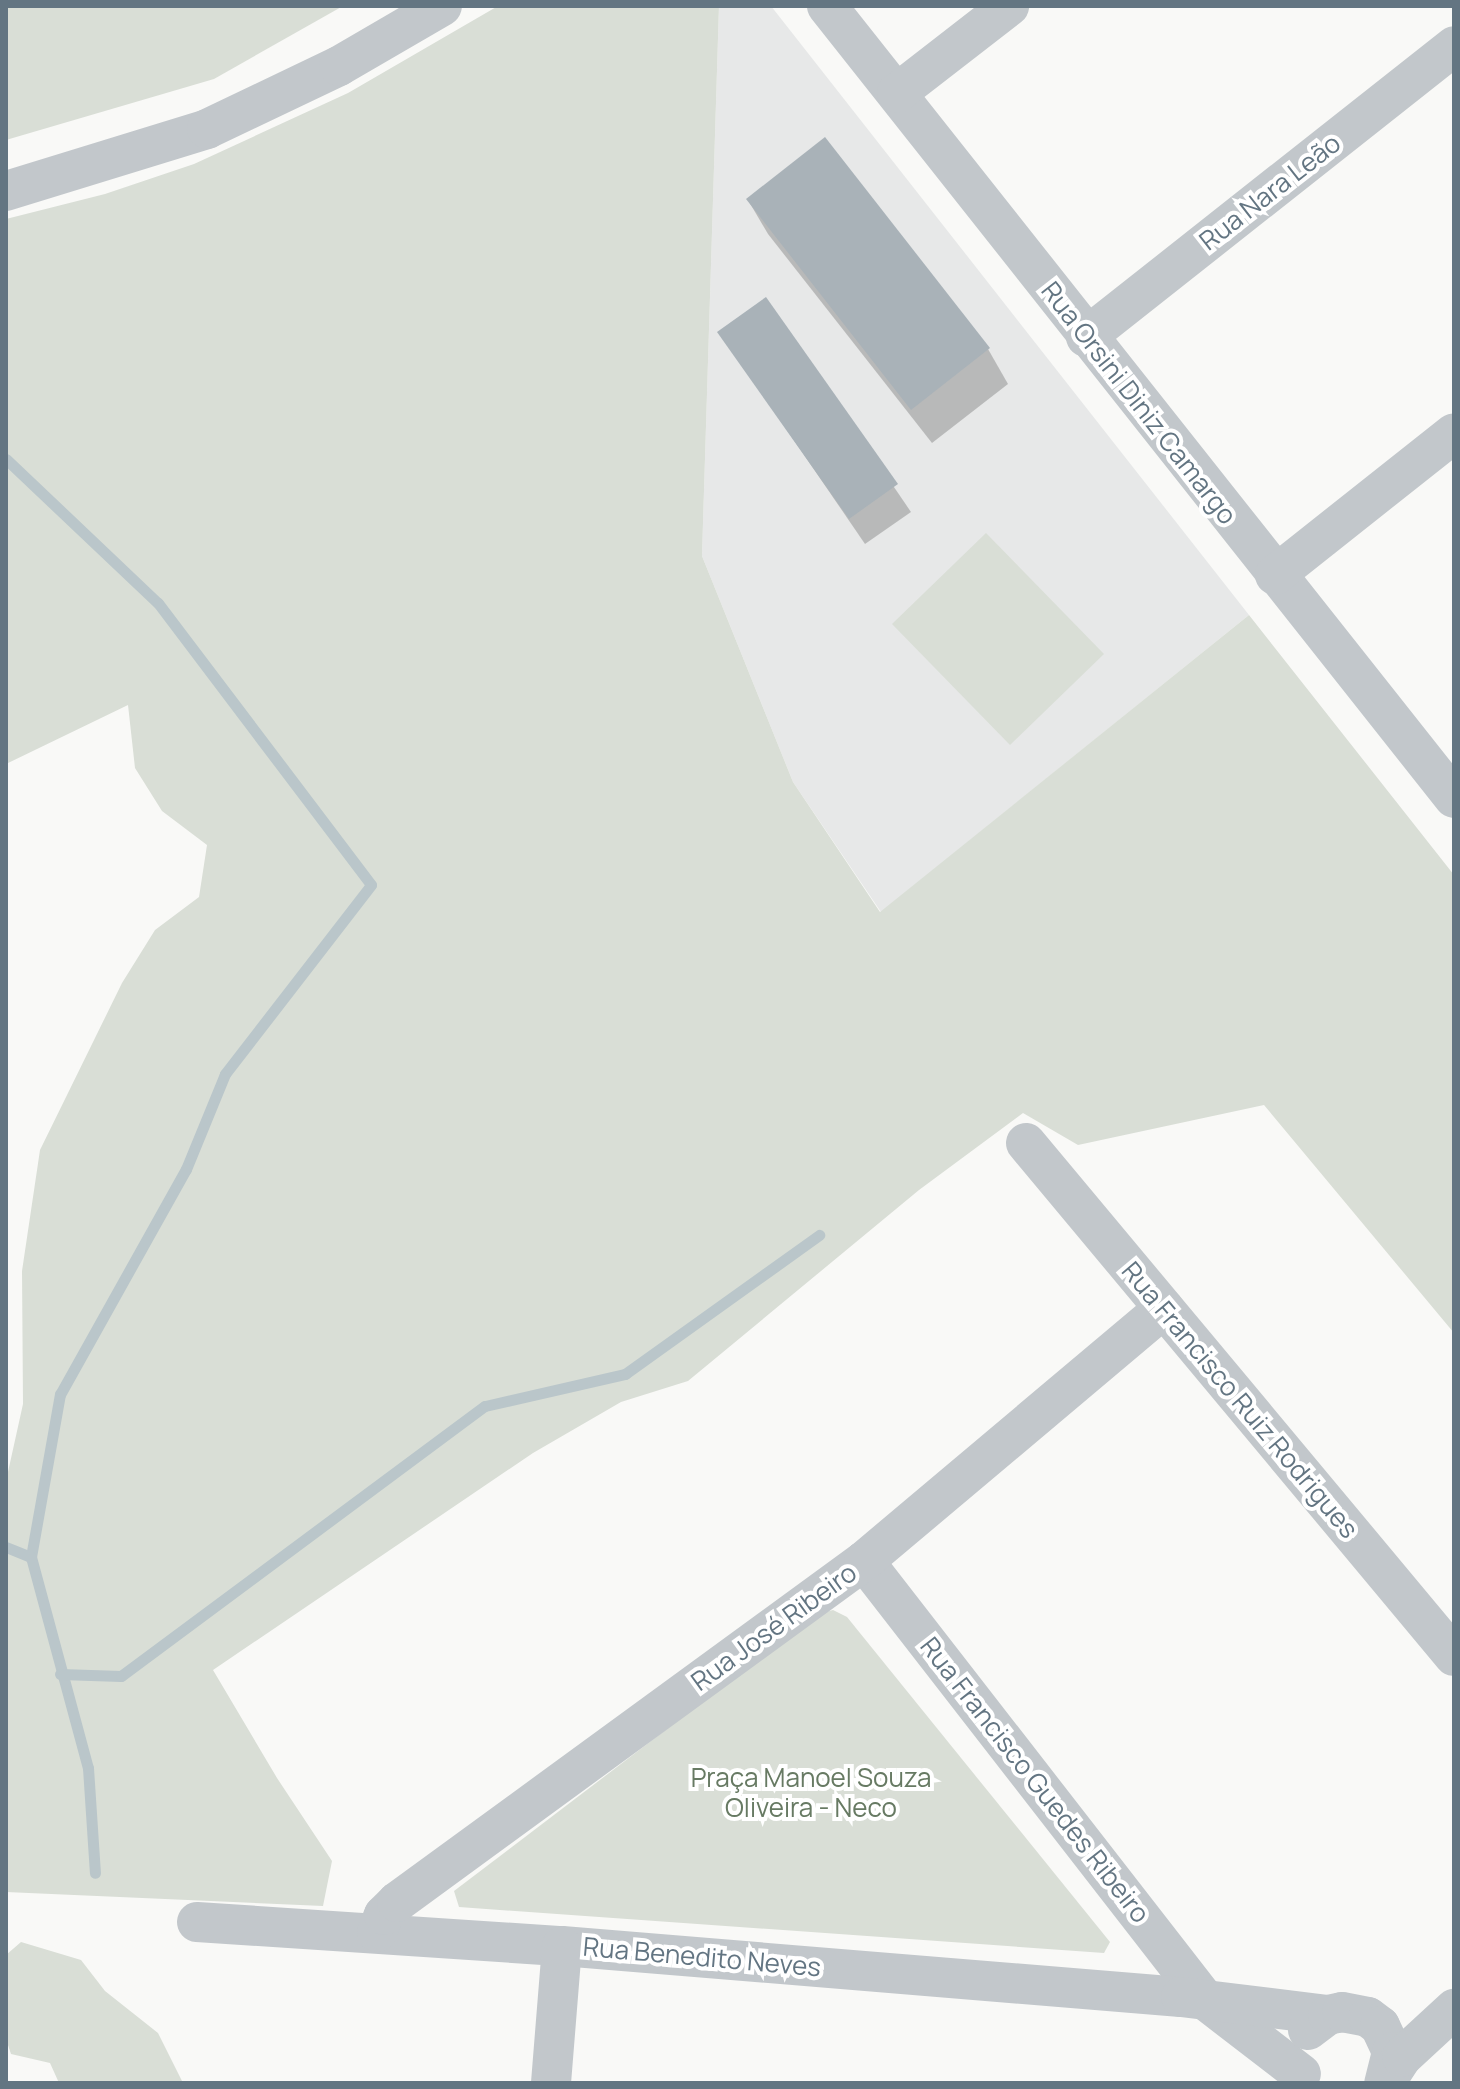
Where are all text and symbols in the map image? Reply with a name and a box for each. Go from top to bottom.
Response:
street label: Rua Nara Leão [1193,127,1347,257]
street label: Rua Orsini Diniz Camargo [1035,276,1243,530]
street label: Rua Francisco Ruiz Rodrigues [1115,1256,1365,1544]
street label: Rua José Ribeiro [685,1557,863,1697]
street label: Rua Francisco Guedes Ribeiro [914,1631,1156,1929]
park label: Praça Manoel Souza Oliveira - Neco [691,1762,931,1824]
street label: Rua Benedito Neves [582,1931,822,1983]

